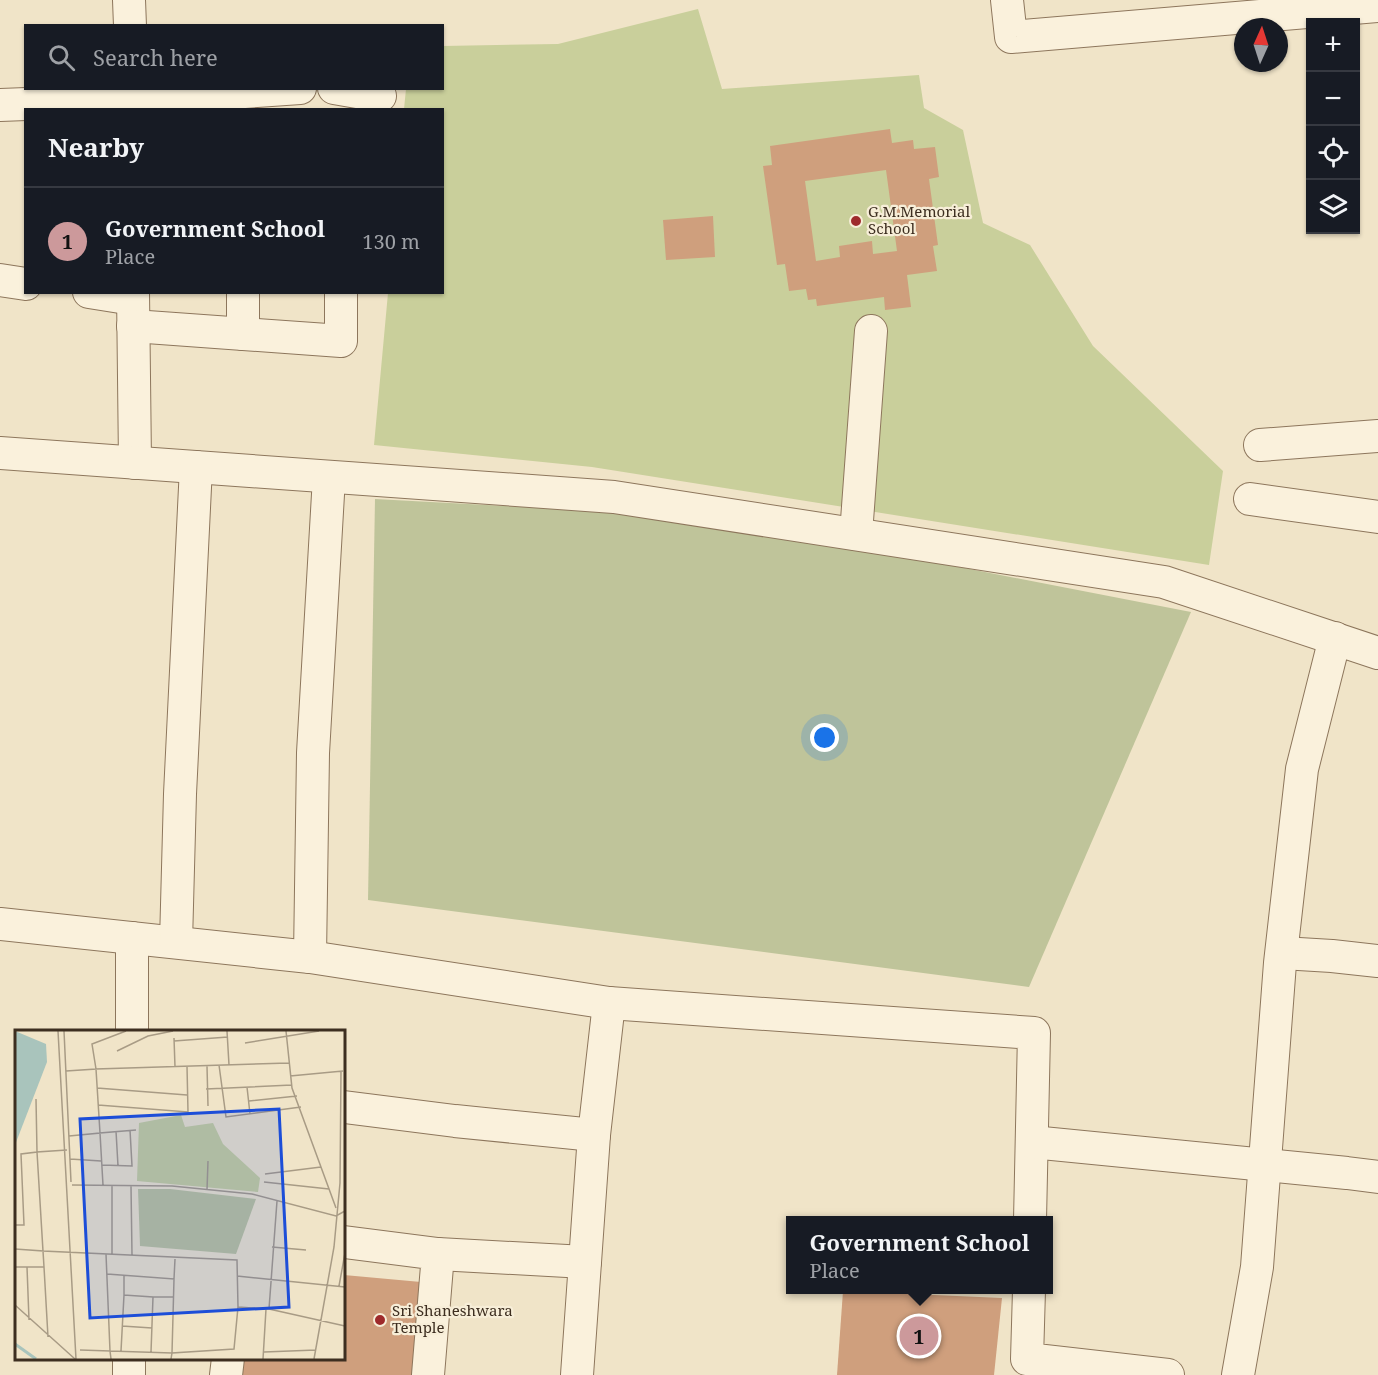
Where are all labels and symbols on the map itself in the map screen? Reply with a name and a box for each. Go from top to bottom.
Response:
north arrow [1234,18,1288,72]
place label: G.M.Memorial School [868,201,971,238]
marker: G.M.Memorial School [849,214,863,228]
your location [810,723,839,752]
inset map [15,1030,345,1360]
place label: Sri Shaneshwara Temple [392,1300,513,1337]
marker: Sri Shaneshwara Temple [373,1313,387,1327]
pin: 1 [900,1314,938,1358]

